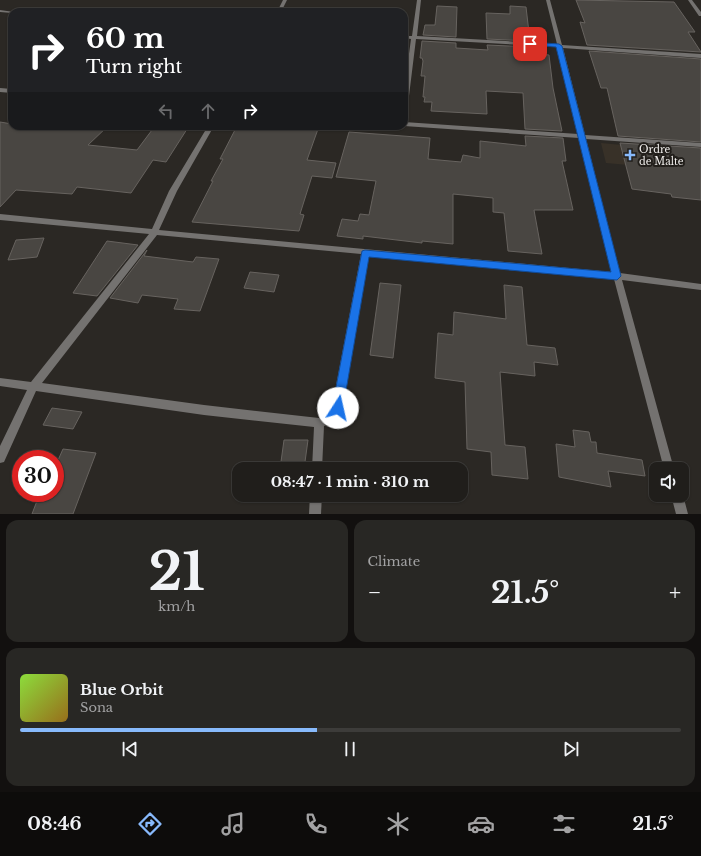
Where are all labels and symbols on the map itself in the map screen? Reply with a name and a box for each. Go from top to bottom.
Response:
pin [513,27,547,61]
place label: Ordre de Malte [639,143,684,168]
marker: Ordre de Malte [624,149,636,161]
position arrow [317,387,359,429]
speed limit sign: 30 [12,450,64,502]

